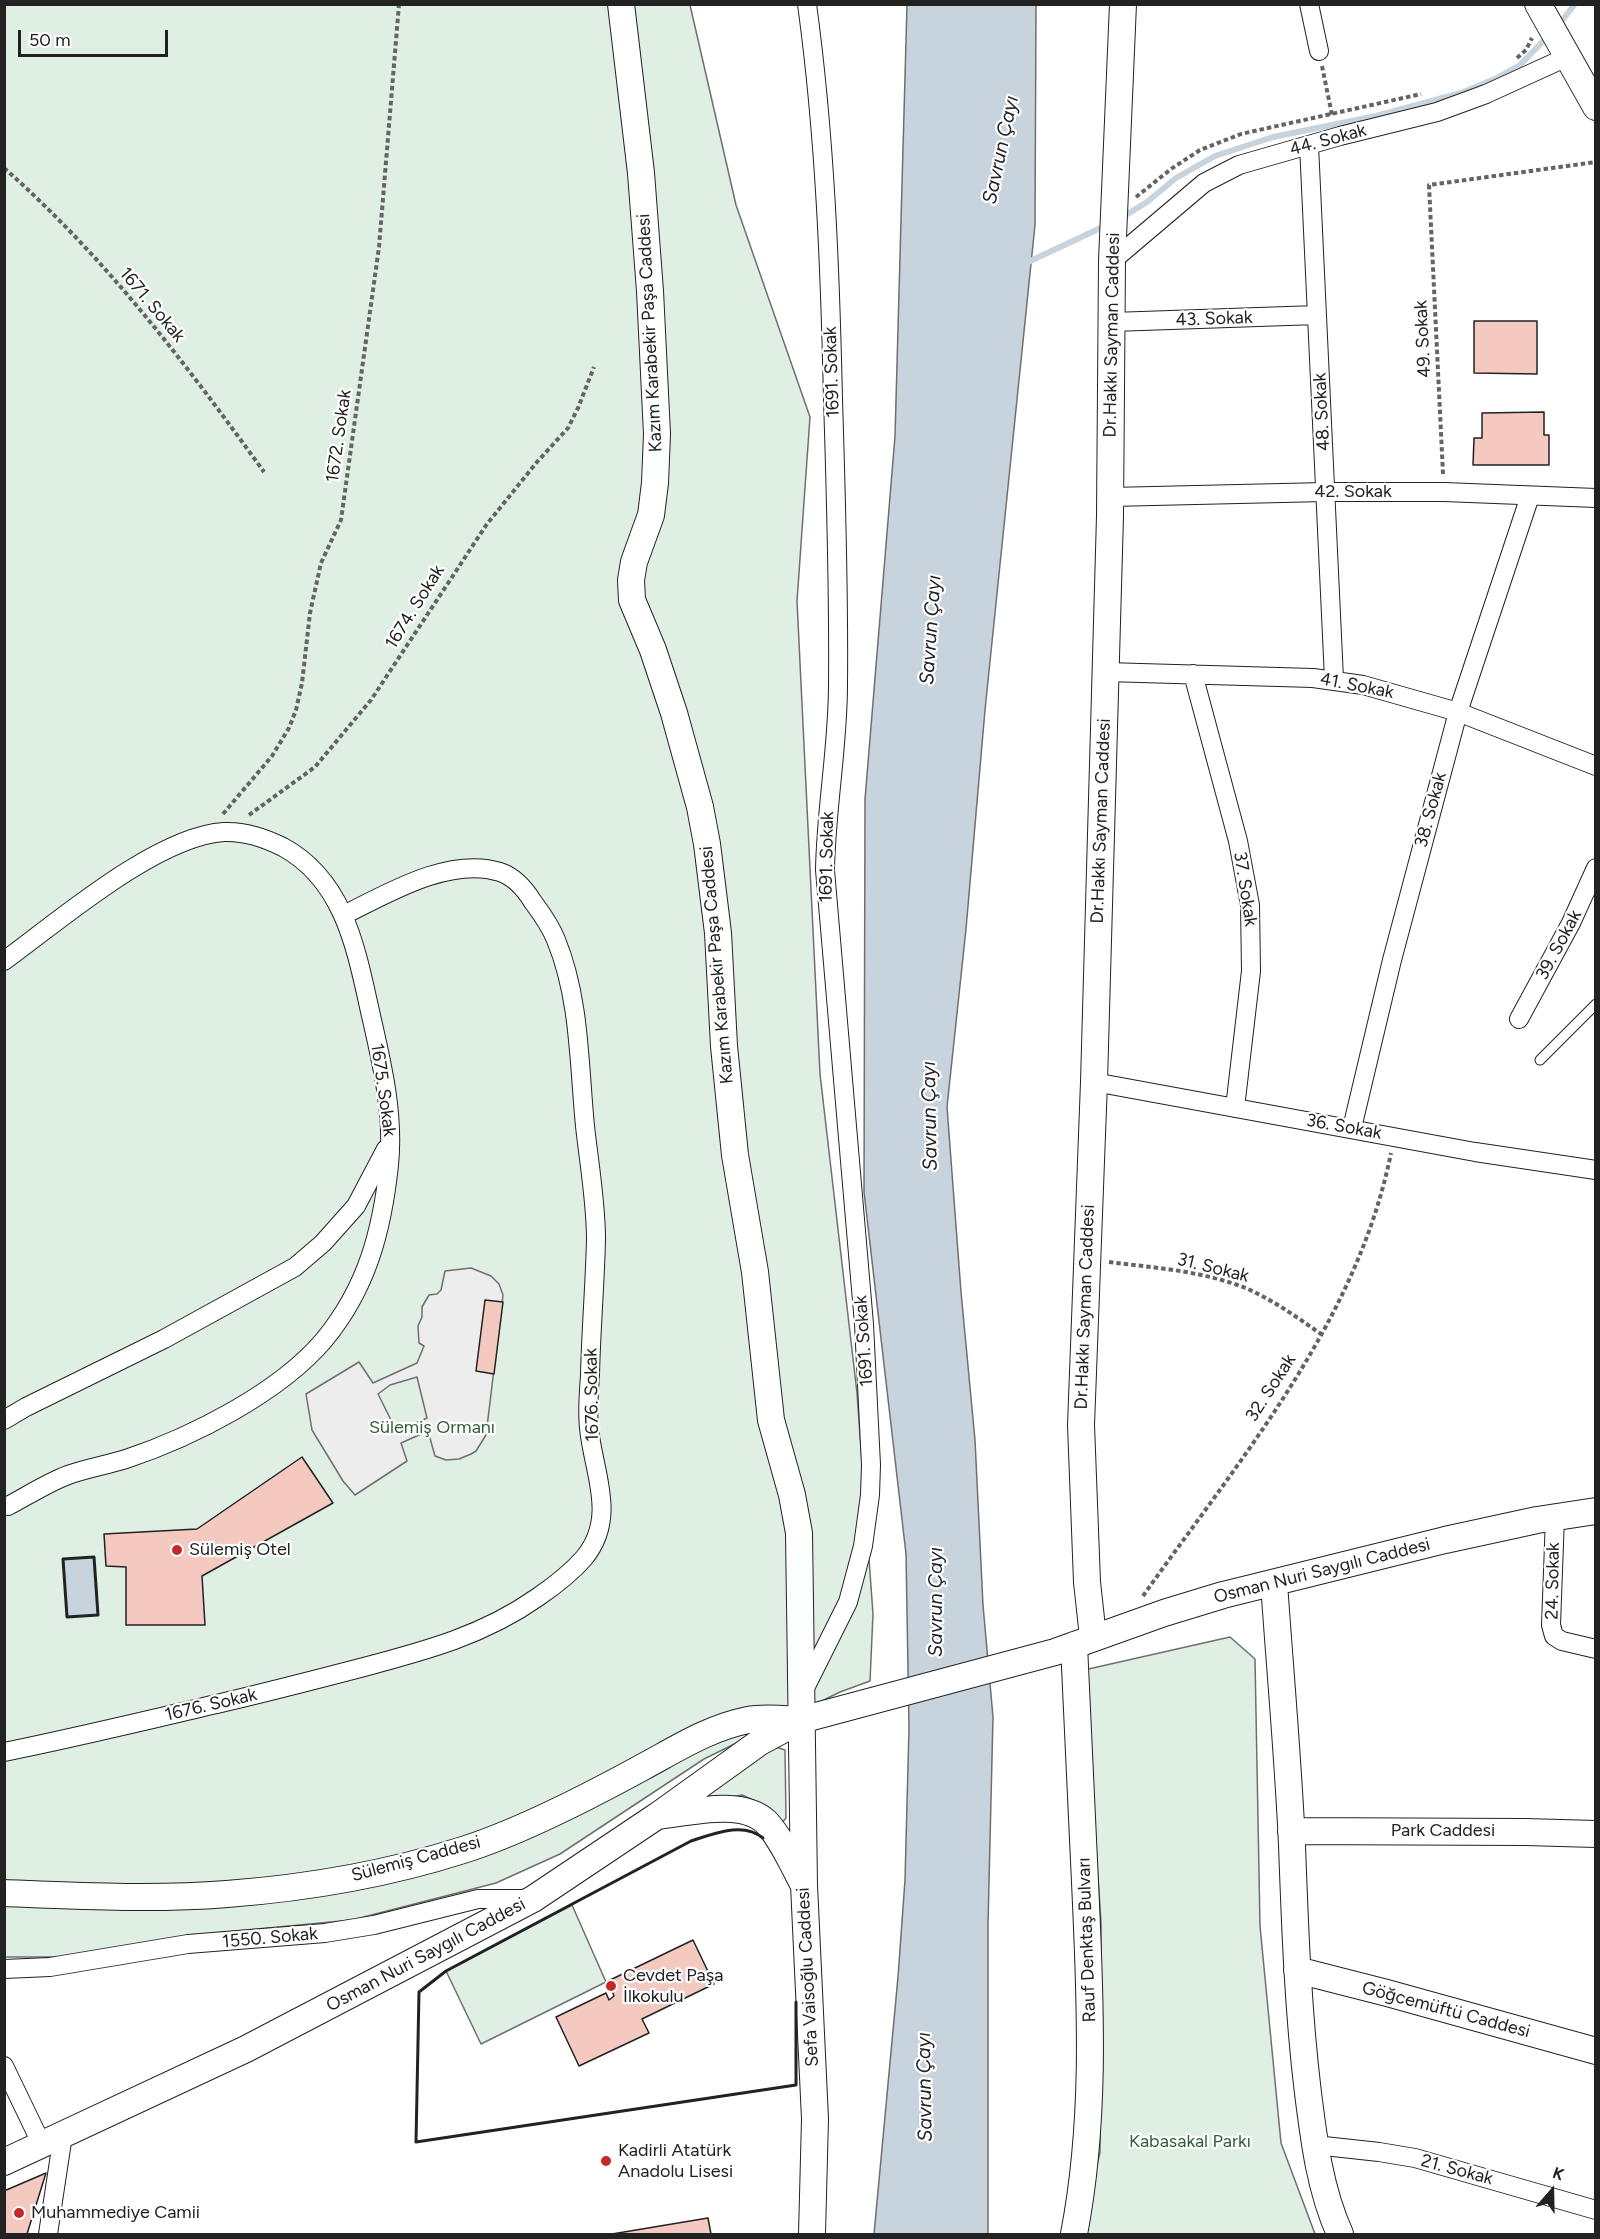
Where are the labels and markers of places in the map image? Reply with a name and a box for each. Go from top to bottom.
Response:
place label: Sülemiş Otel [189,1539,291,1561]
marker: Sülemiş Otel [170,1543,184,1557]
place label: Cevdet Paşa İlkokulu [623,1965,723,2008]
marker: Cevdet Paşa İlkokulu [604,1979,618,1993]
place label: Kadirli Atatürk Anadolu Lisesi [618,2140,733,2182]
marker: Kadirli Atatürk Anadolu Lisesi [599,2154,613,2168]
place label: Muhammediye Camii [31,2202,200,2224]
marker: Muhammediye Camii [12,2206,26,2220]

